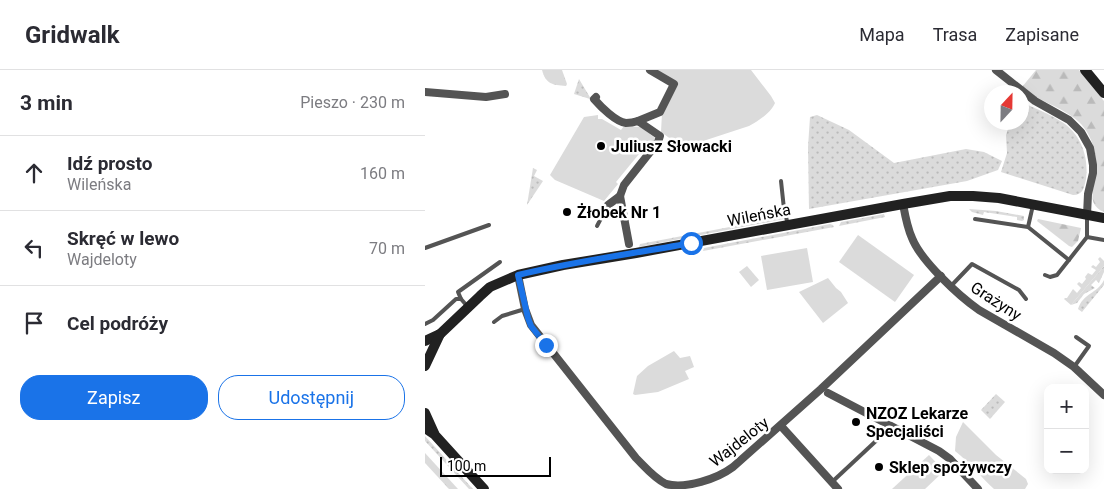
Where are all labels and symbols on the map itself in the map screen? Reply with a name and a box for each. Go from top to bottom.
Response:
north arrow [984,85,1029,130]
place label: Juliusz Słowacki [611,137,732,156]
marker: Juliusz Słowacki [595,140,607,152]
street label: Wileńska [726,200,792,230]
place label: Żłobek Nr 1 [577,203,661,222]
marker: Żłobek Nr 1 [561,206,573,218]
route start [680,232,703,255]
street label: Grażyny [967,278,1025,325]
route end [535,334,558,357]
place label: NZOZ Lekarze Specjaliści [866,404,969,441]
street label: Wajdeloty [706,413,773,471]
marker: NZOZ Lekarze Specjaliści [850,416,862,428]
scale bar [440,454,551,477]
place label: Sklep spożywczy [889,458,1013,477]
marker: Sklep spożywczy [873,461,885,473]

